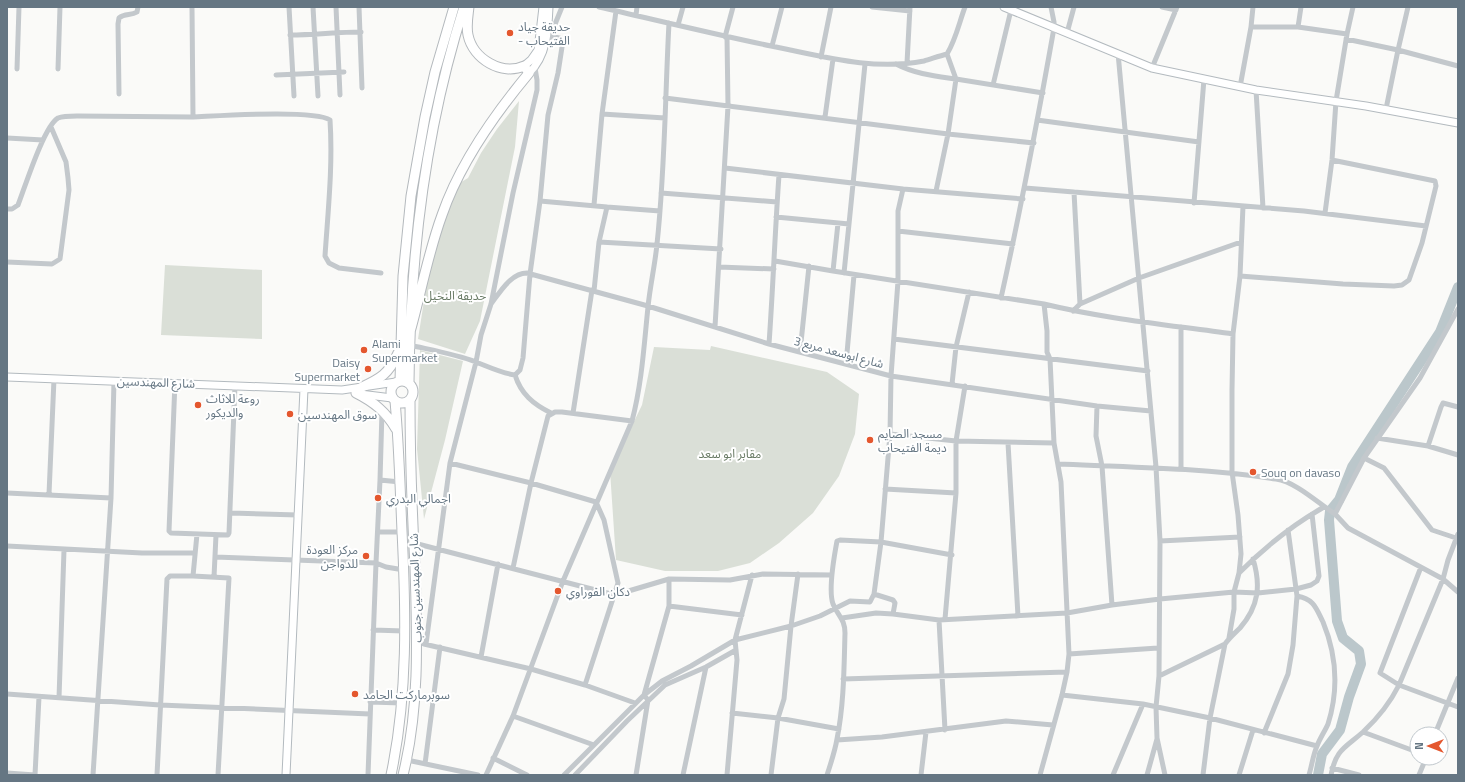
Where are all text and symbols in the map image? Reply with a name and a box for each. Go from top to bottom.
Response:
place label: حديقة جياد - الفتيحاب [518,17,570,50]
marker: حديقة جياد - الفتيحاب [505,28,515,38]
park label: حديقة النخيل [424,286,486,305]
street label: شارع ابوسعد مربع 3 [792,331,886,373]
place label: Alami Supermarket [372,334,438,367]
marker: Alami Supermarket [359,345,369,355]
place label: Daisy Supermarket [295,353,361,386]
marker: Daisy Supermarket [363,364,373,374]
street label: شارع المهندسين [117,371,195,393]
place label: روعة للاثاث والديكور [205,389,260,422]
marker: روعة للاثاث والديكور [193,400,203,410]
place label: سوق المهندسين [298,405,377,424]
marker: سوق المهندسين [285,409,295,419]
place label: مسجد الصايم ديمة الفتيحاب [878,424,947,457]
marker: مسجد الصايم ديمة الفتيحاب [865,435,875,445]
park label: مقابر ابو سعد [699,444,761,463]
place label: Souq on davaso [1261,463,1341,482]
marker: Souq on davaso [1248,467,1258,477]
place label: اجمالي البدري [386,489,451,508]
marker: اجمالي البدري [373,493,383,503]
street label: شارع المهندسين جنوب [404,533,426,643]
place label: مركز العودة للدواجن [307,540,358,573]
marker: مركز العودة للدواجن [361,551,371,561]
place label: دكان الفوراوي [566,582,630,601]
marker: دكان الفوراوي [553,586,563,596]
place label: سوبرماركت الحامد [363,685,450,704]
marker: سوبرماركت الحامد [350,689,360,699]
north arrow [1409,726,1449,766]
text: N [1411,742,1427,750]

